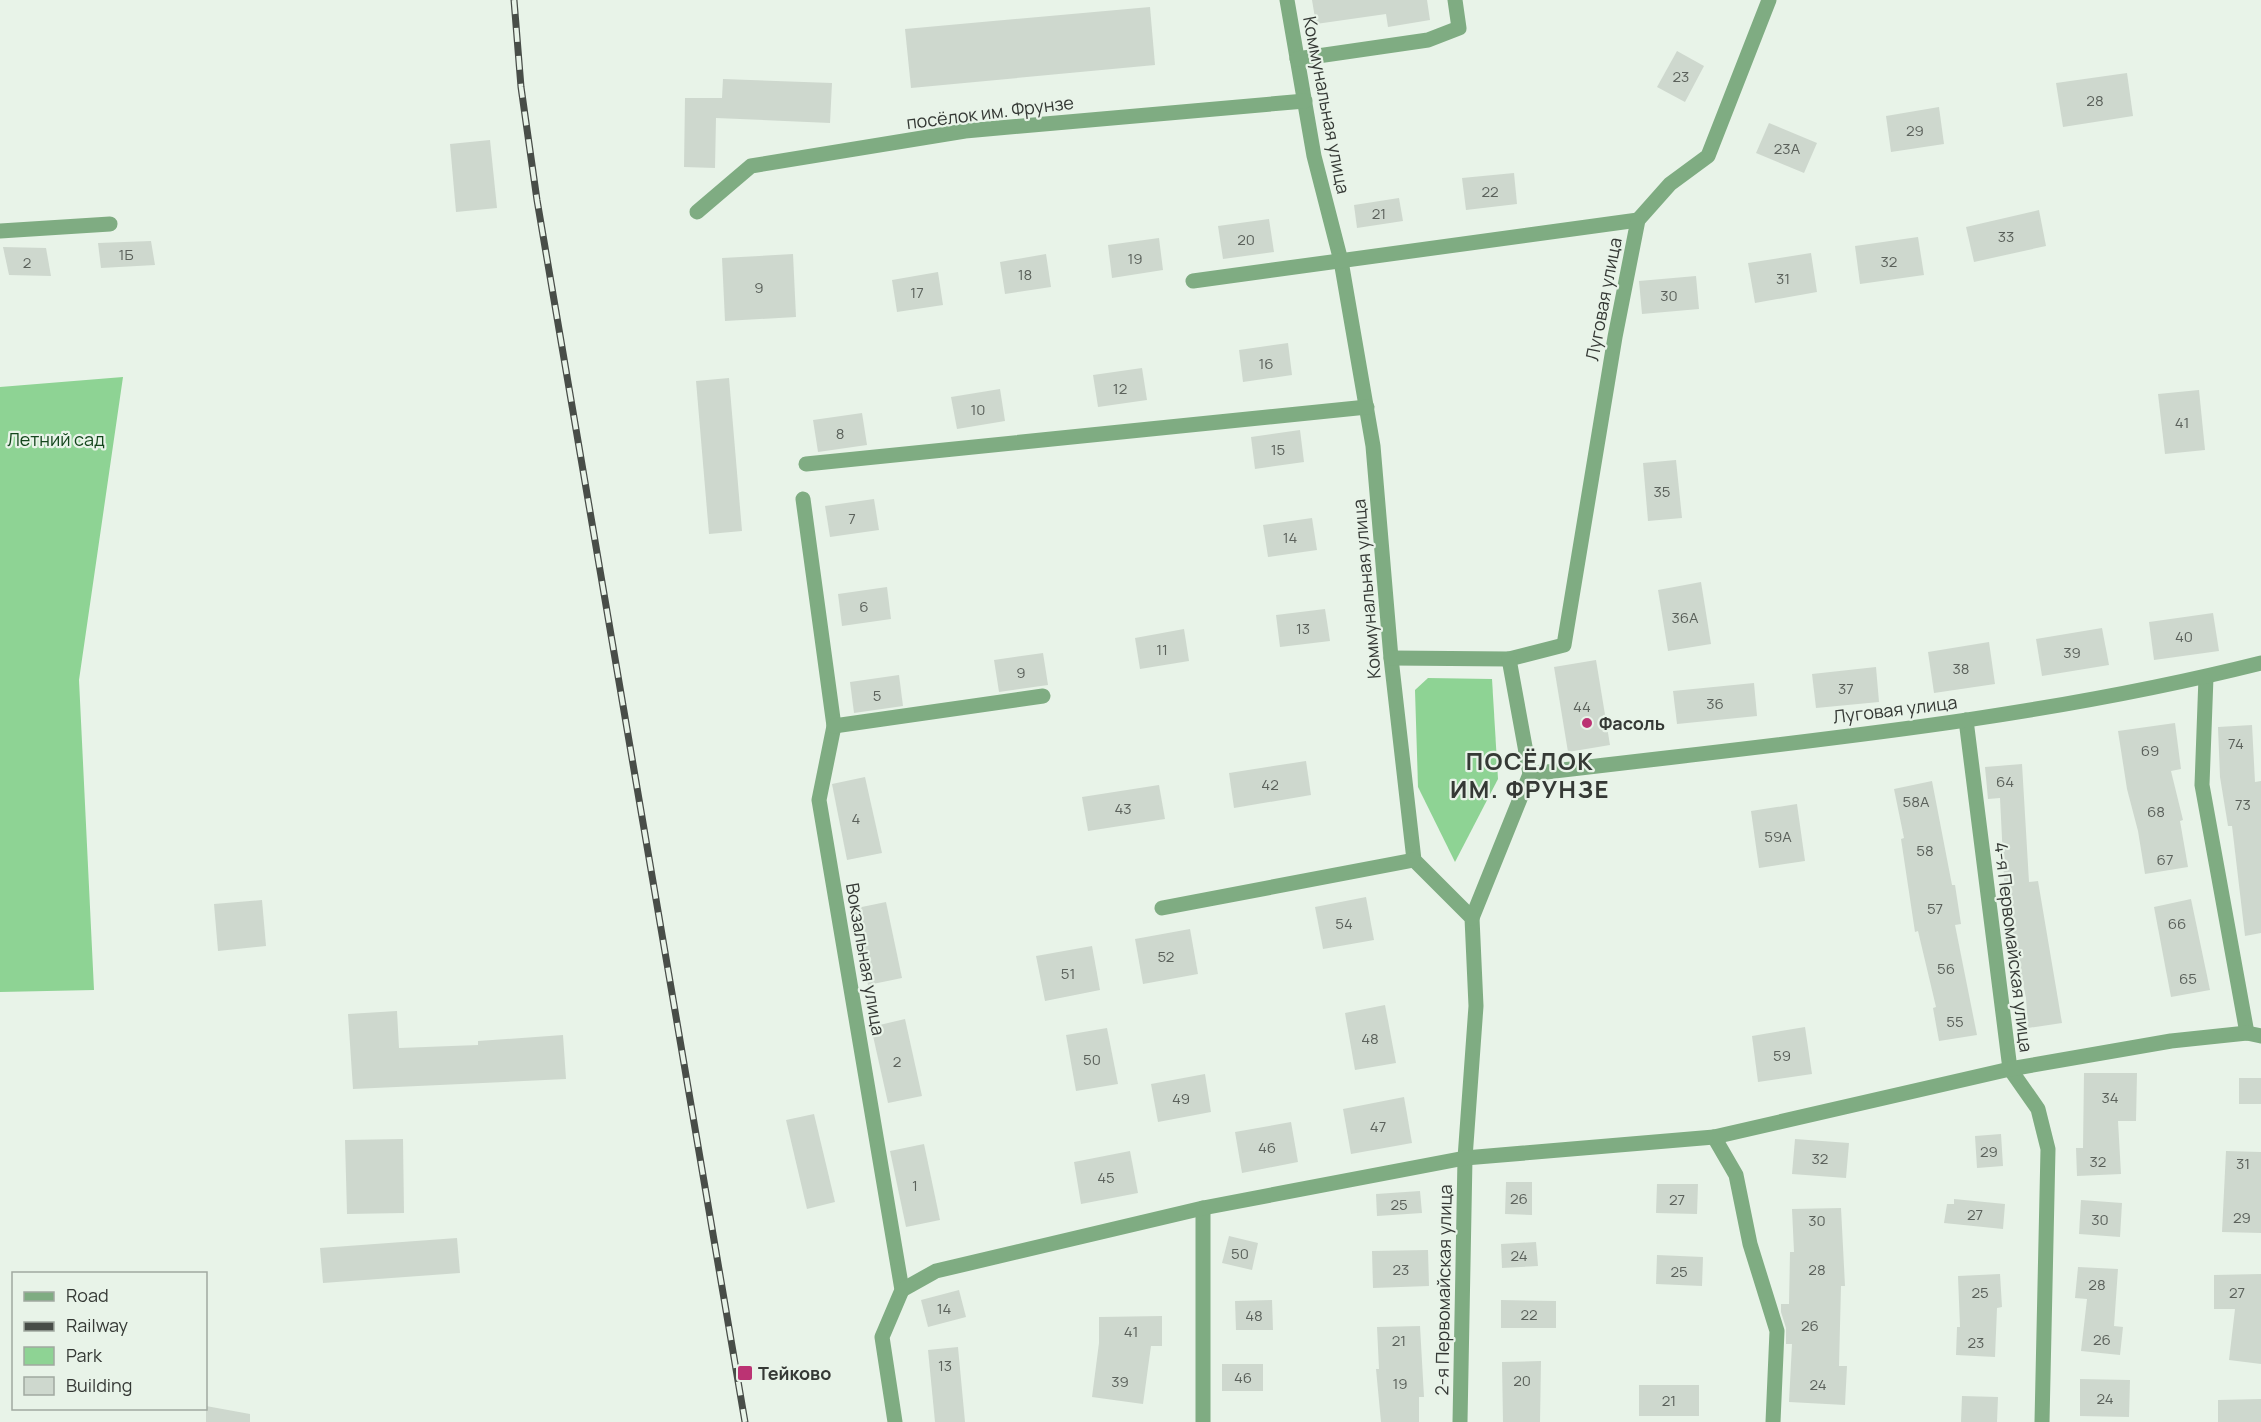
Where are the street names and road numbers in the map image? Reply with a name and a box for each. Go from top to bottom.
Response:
street label: Коммунальная улица [1298,14,1356,196]
street label: посёлок им. Фрунзе [905,90,1075,134]
street label: Луговая улица [1579,235,1627,363]
street label: Коммунальная улица [1346,498,1386,680]
street label: Луговая улица [1832,689,1958,729]
street label: 4-я Первомайская улица [1989,841,2039,1053]
street label: Вокзальная улица [841,881,891,1037]
street label: 2-я Первомайская улица [1429,1184,1457,1396]

